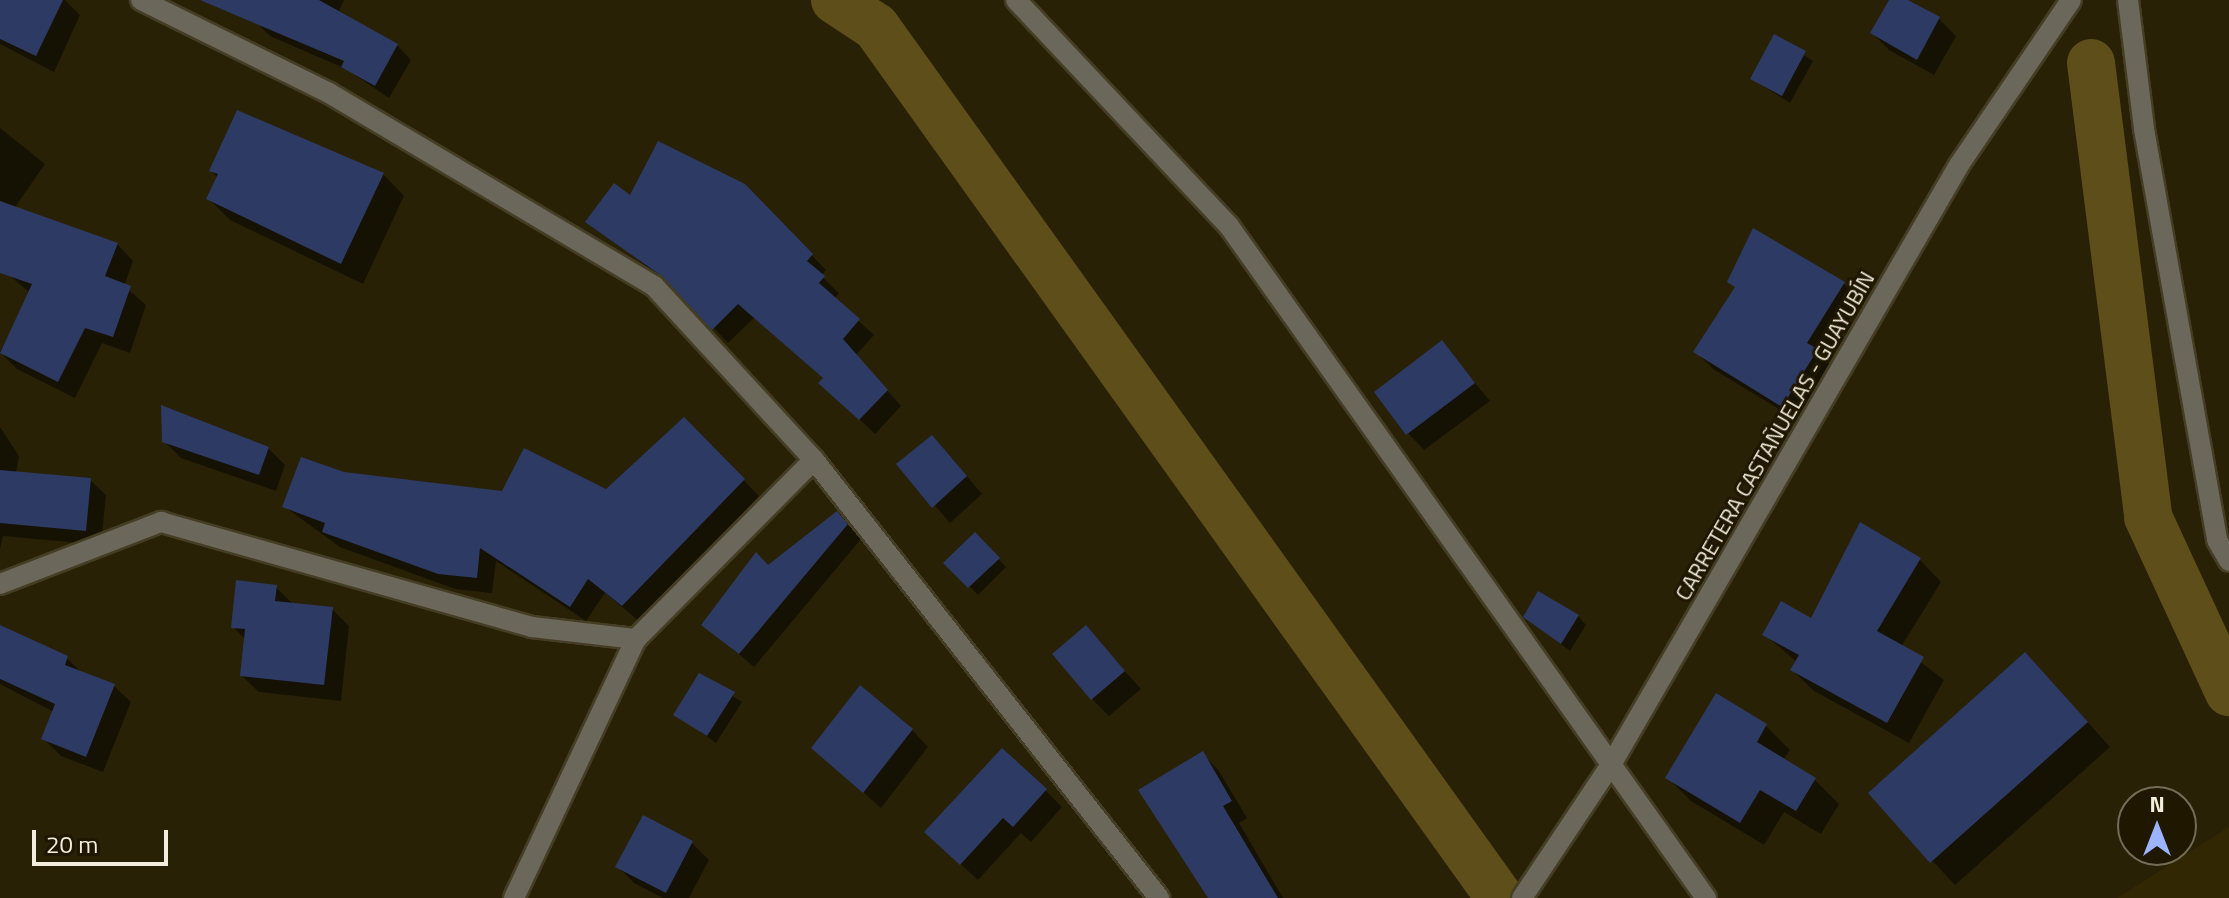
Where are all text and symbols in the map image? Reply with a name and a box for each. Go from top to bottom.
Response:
street label: CARRETERA CASTAÑUELAS - GUAYUBÍN [1670,267,1880,605]
north arrow [2117,786,2197,866]
text: N [2149,787,2165,821]
scale bar [36,814,172,864]
text: 20 m [46,826,98,862]

